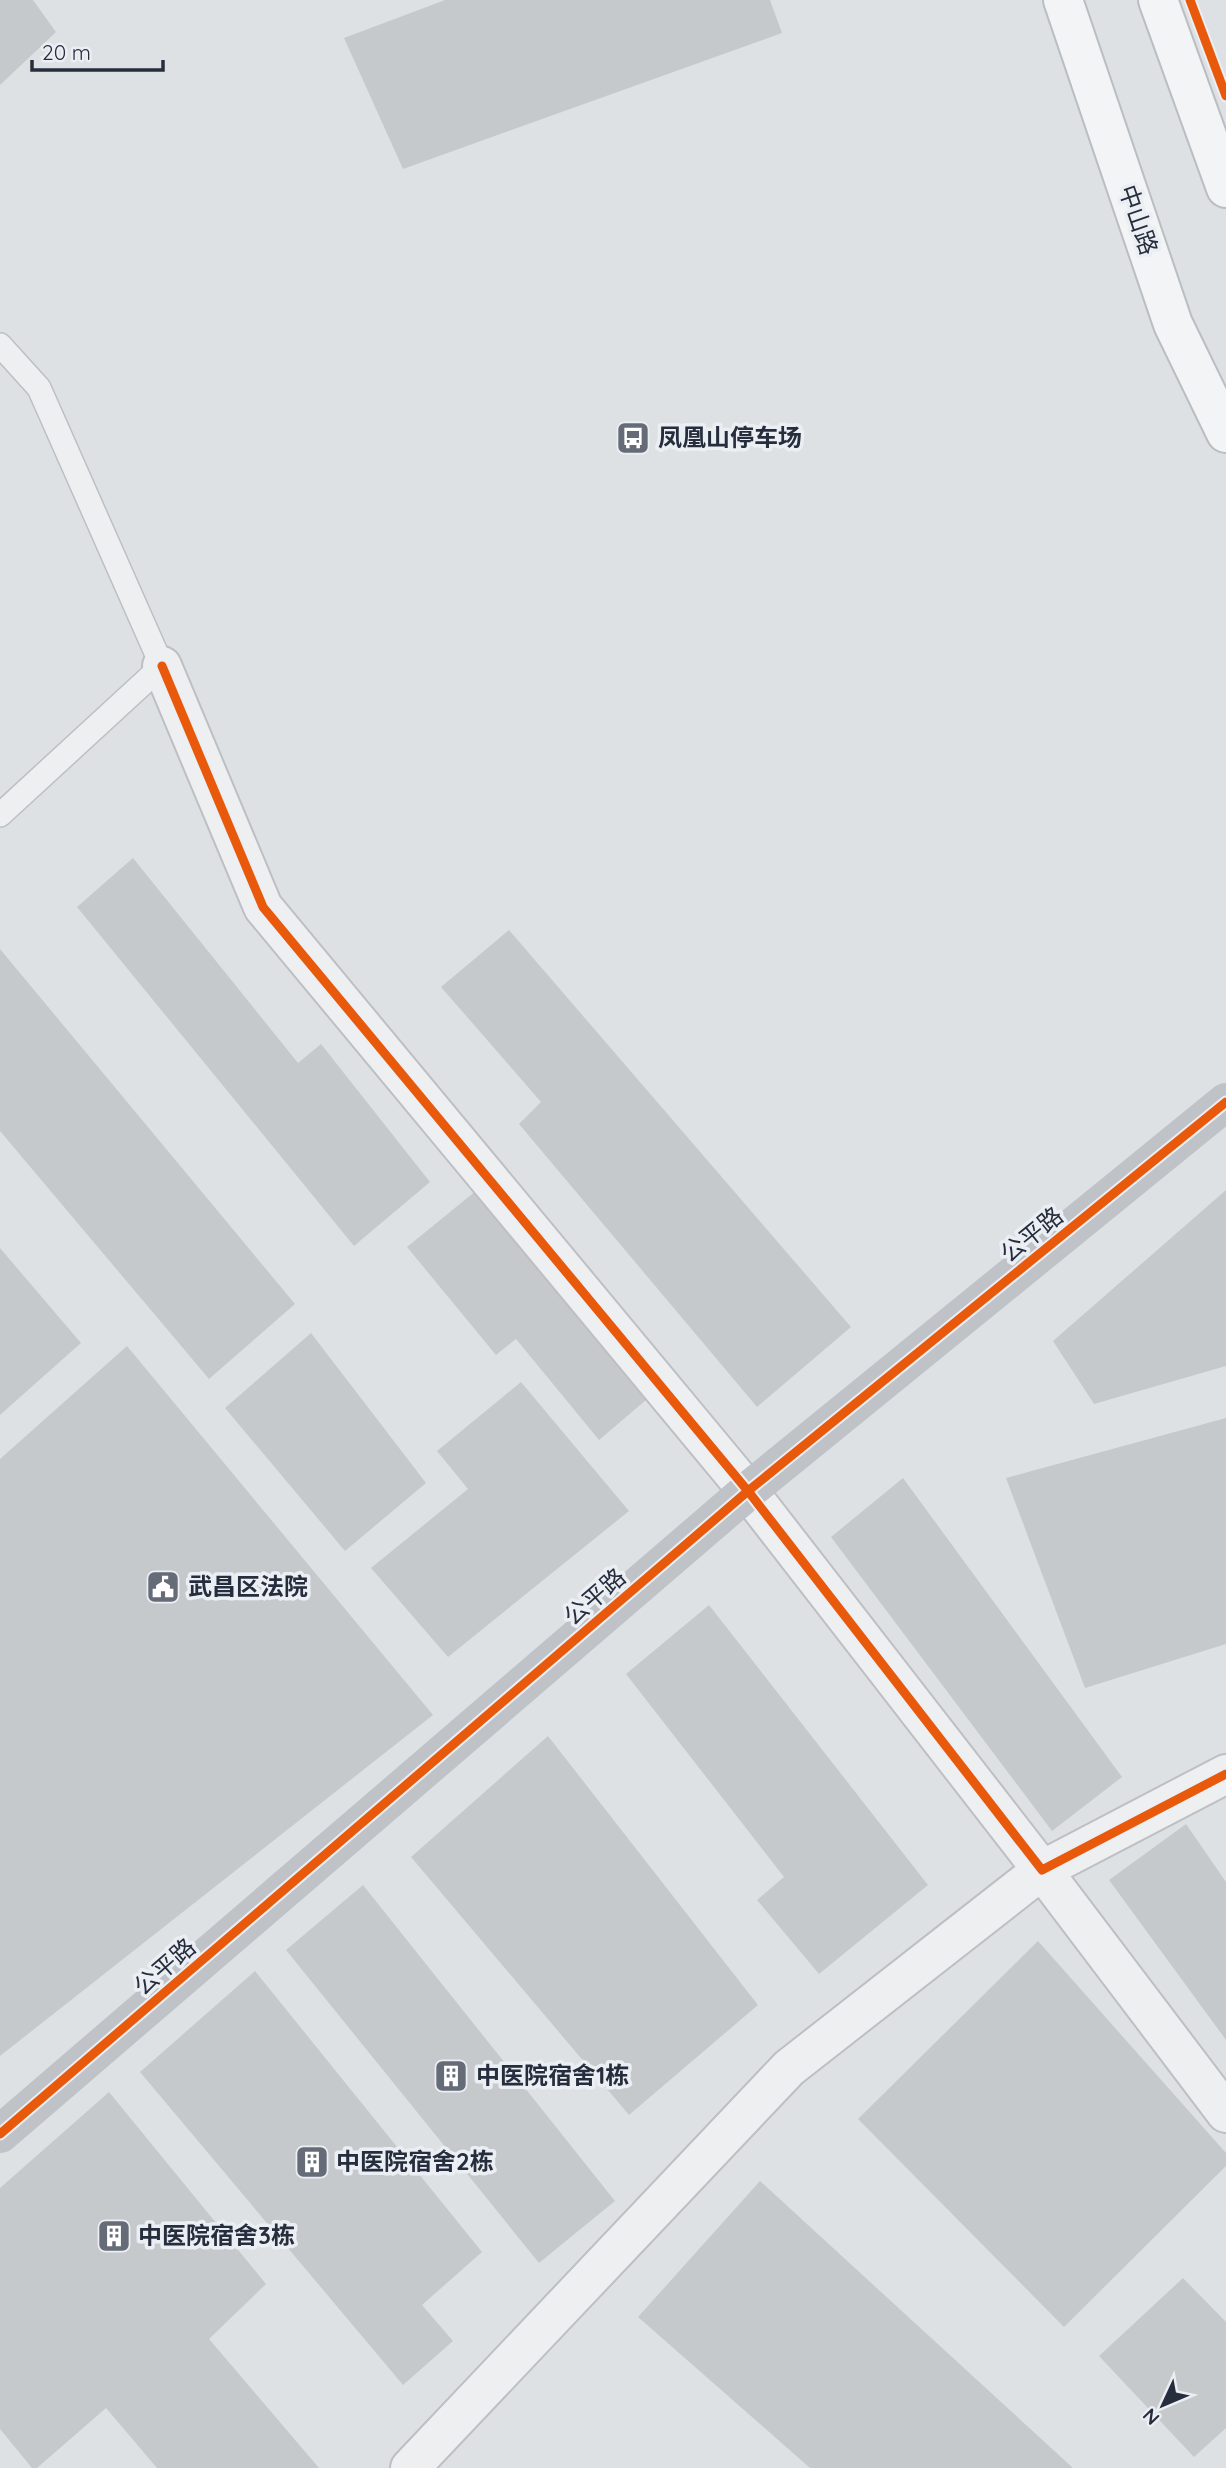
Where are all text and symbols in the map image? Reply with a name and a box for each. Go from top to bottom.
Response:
scale bar [32,28,163,72]
text: 20 m [42,39,91,65]
street label: 中山路 [1113,181,1165,259]
bus stop icon: 凤凰山停车场 [614,419,652,457]
place label: 凤凰山停车场 [658,422,802,452]
street label: 公平路 [994,1200,1069,1269]
street label: 公平路 [557,1561,631,1631]
public building icon: 武昌区法院 [144,1568,182,1606]
place label: 武昌区法院 [188,1571,308,1601]
street label: 公平路 [127,1931,201,2001]
building icon: 中医院宿舍1栋 [432,2057,470,2095]
place label: 中医院宿舍1栋 [476,2060,629,2090]
building icon: 中医院宿舍2栋 [293,2143,331,2181]
place label: 中医院宿舍2栋 [336,2146,494,2176]
building icon: 中医院宿舍3栋 [95,2217,133,2255]
place label: 中医院宿舍3栋 [138,2220,295,2250]
north arrow [1128,2370,1198,2440]
text: N [1137,2403,1164,2430]

